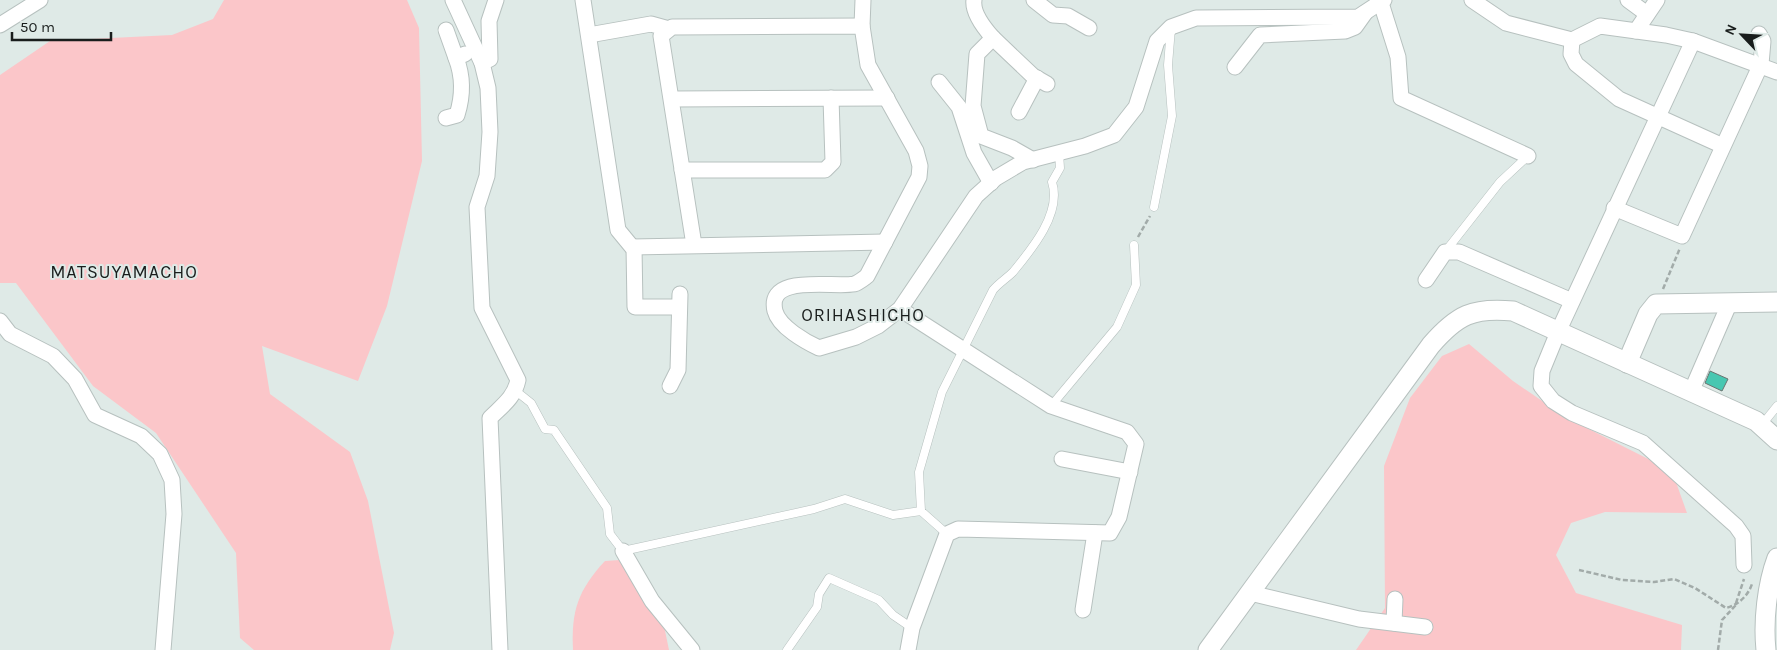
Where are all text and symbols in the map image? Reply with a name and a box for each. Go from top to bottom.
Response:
scale bar [12,10,111,42]
north arrow [1717,10,1767,60]
text: 50 m [20,18,55,36]
text: N [1721,22,1740,38]
district label: MATSUYAMACHO [50,261,198,283]
district label: ORIHASHICHO [801,304,925,326]

